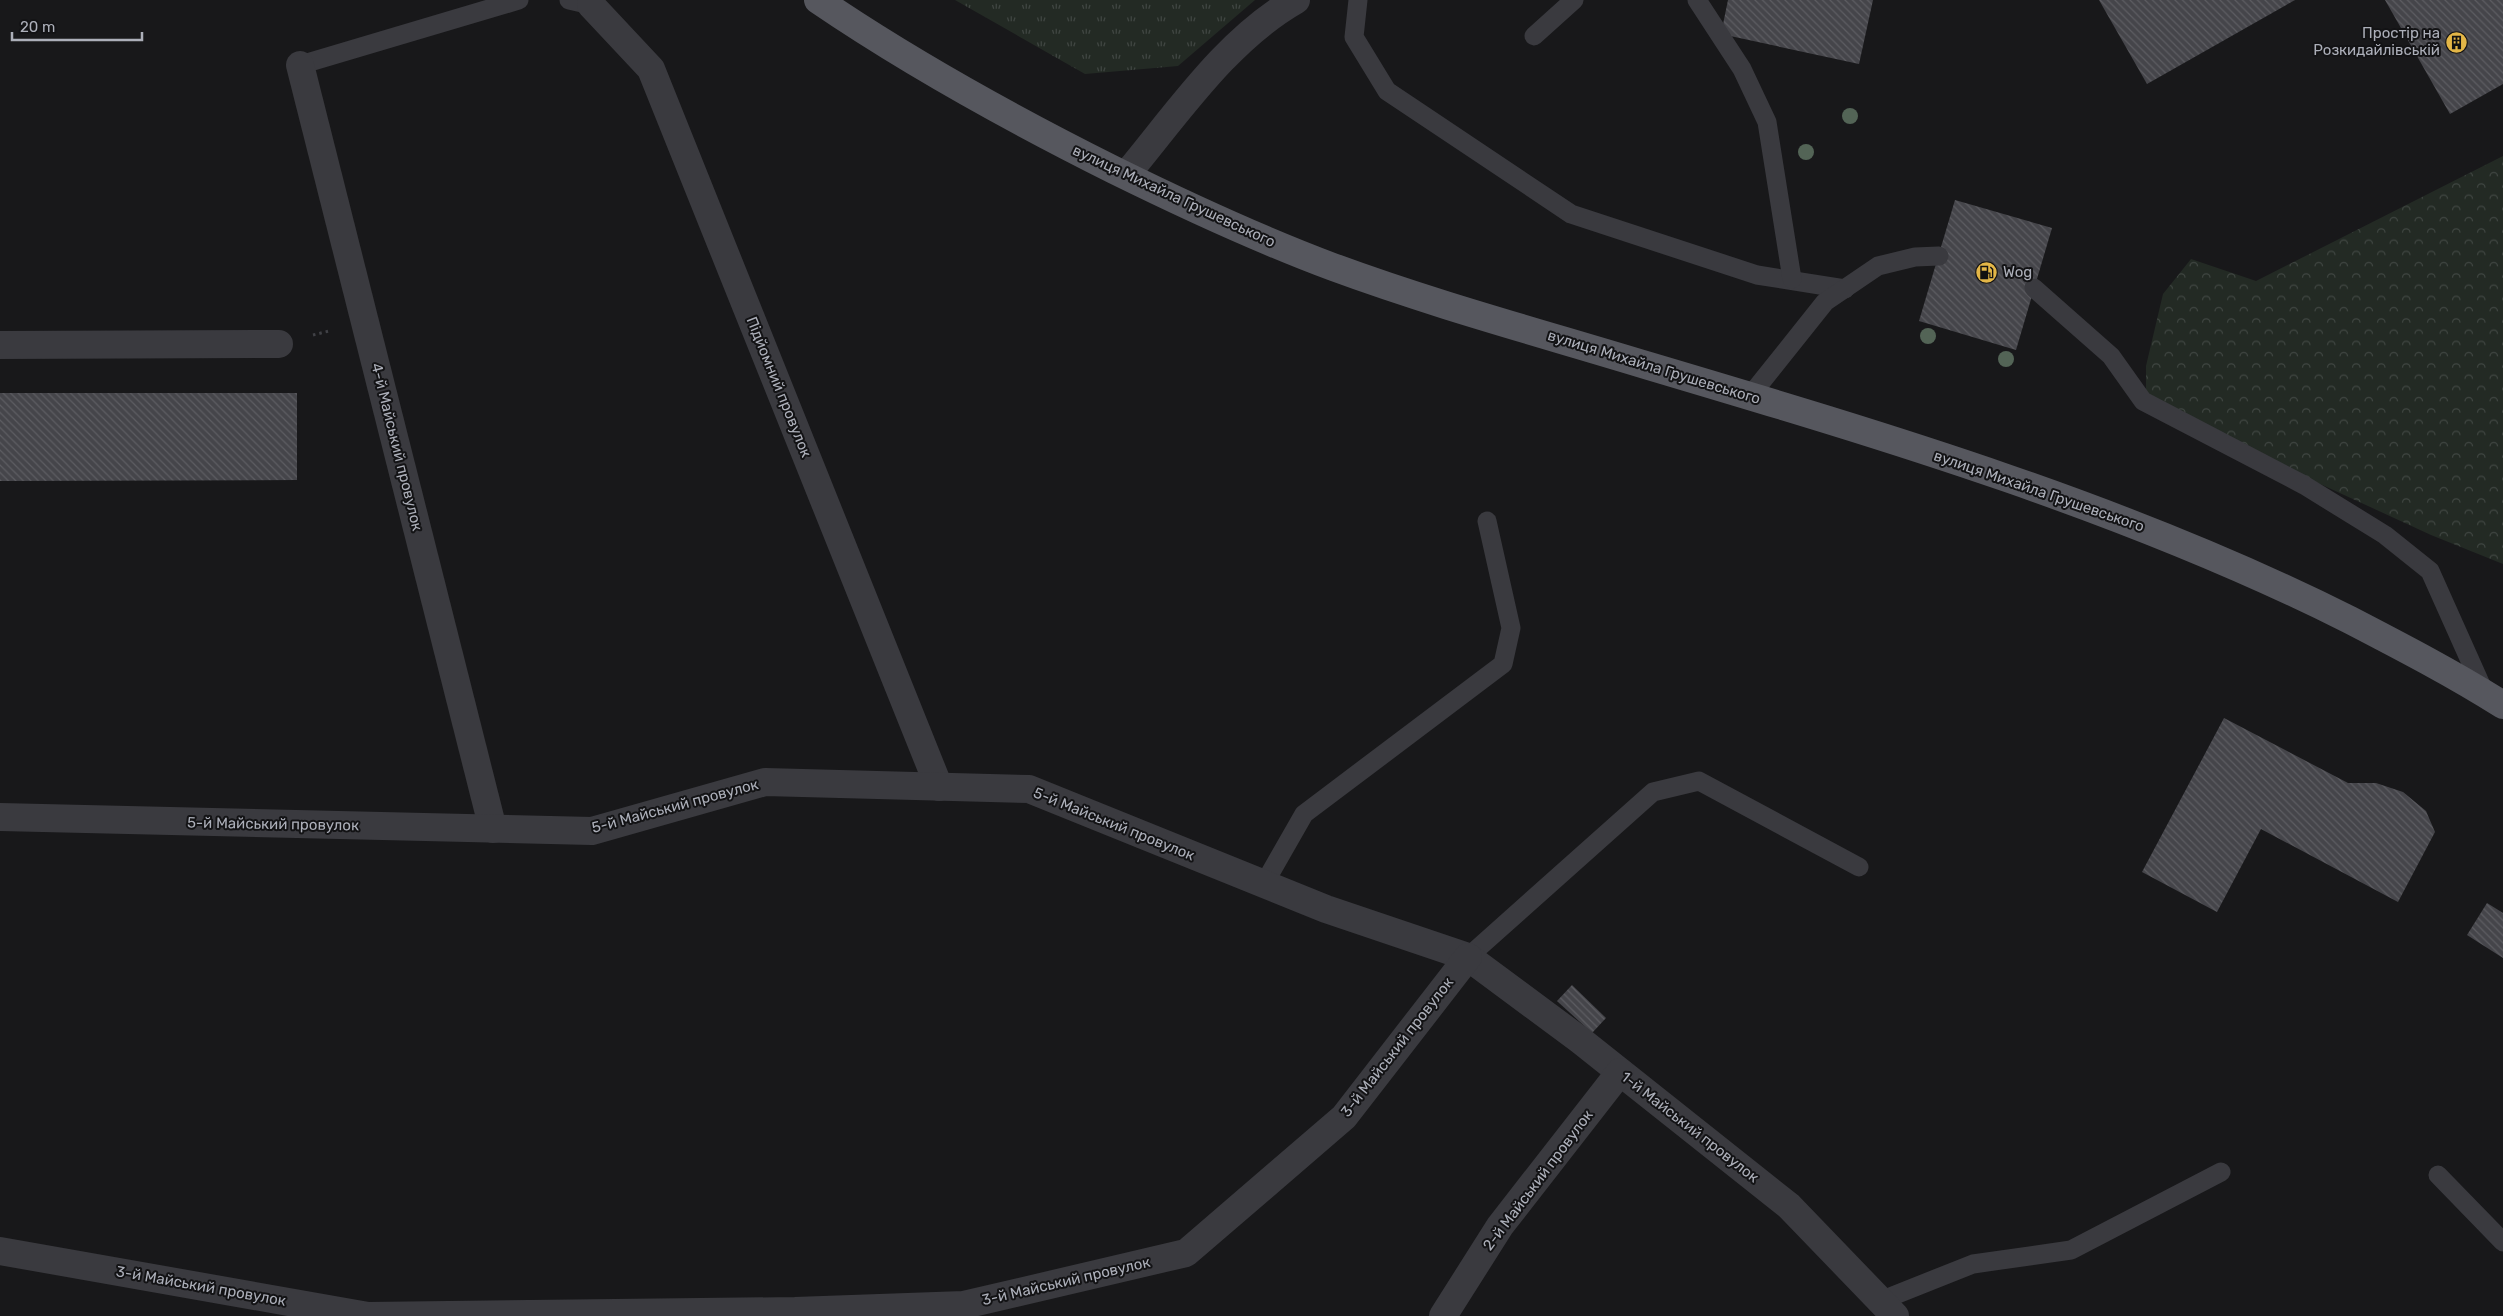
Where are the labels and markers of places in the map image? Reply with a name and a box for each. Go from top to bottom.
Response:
place label: Простір на Розкидайлівській [2313,24,2440,59]
building icon: Простір на Розкидайлівській [2444,30,2468,54]
fuel station icon: Wog [1975,260,1999,284]
place label: Wog [2003,263,2032,281]

